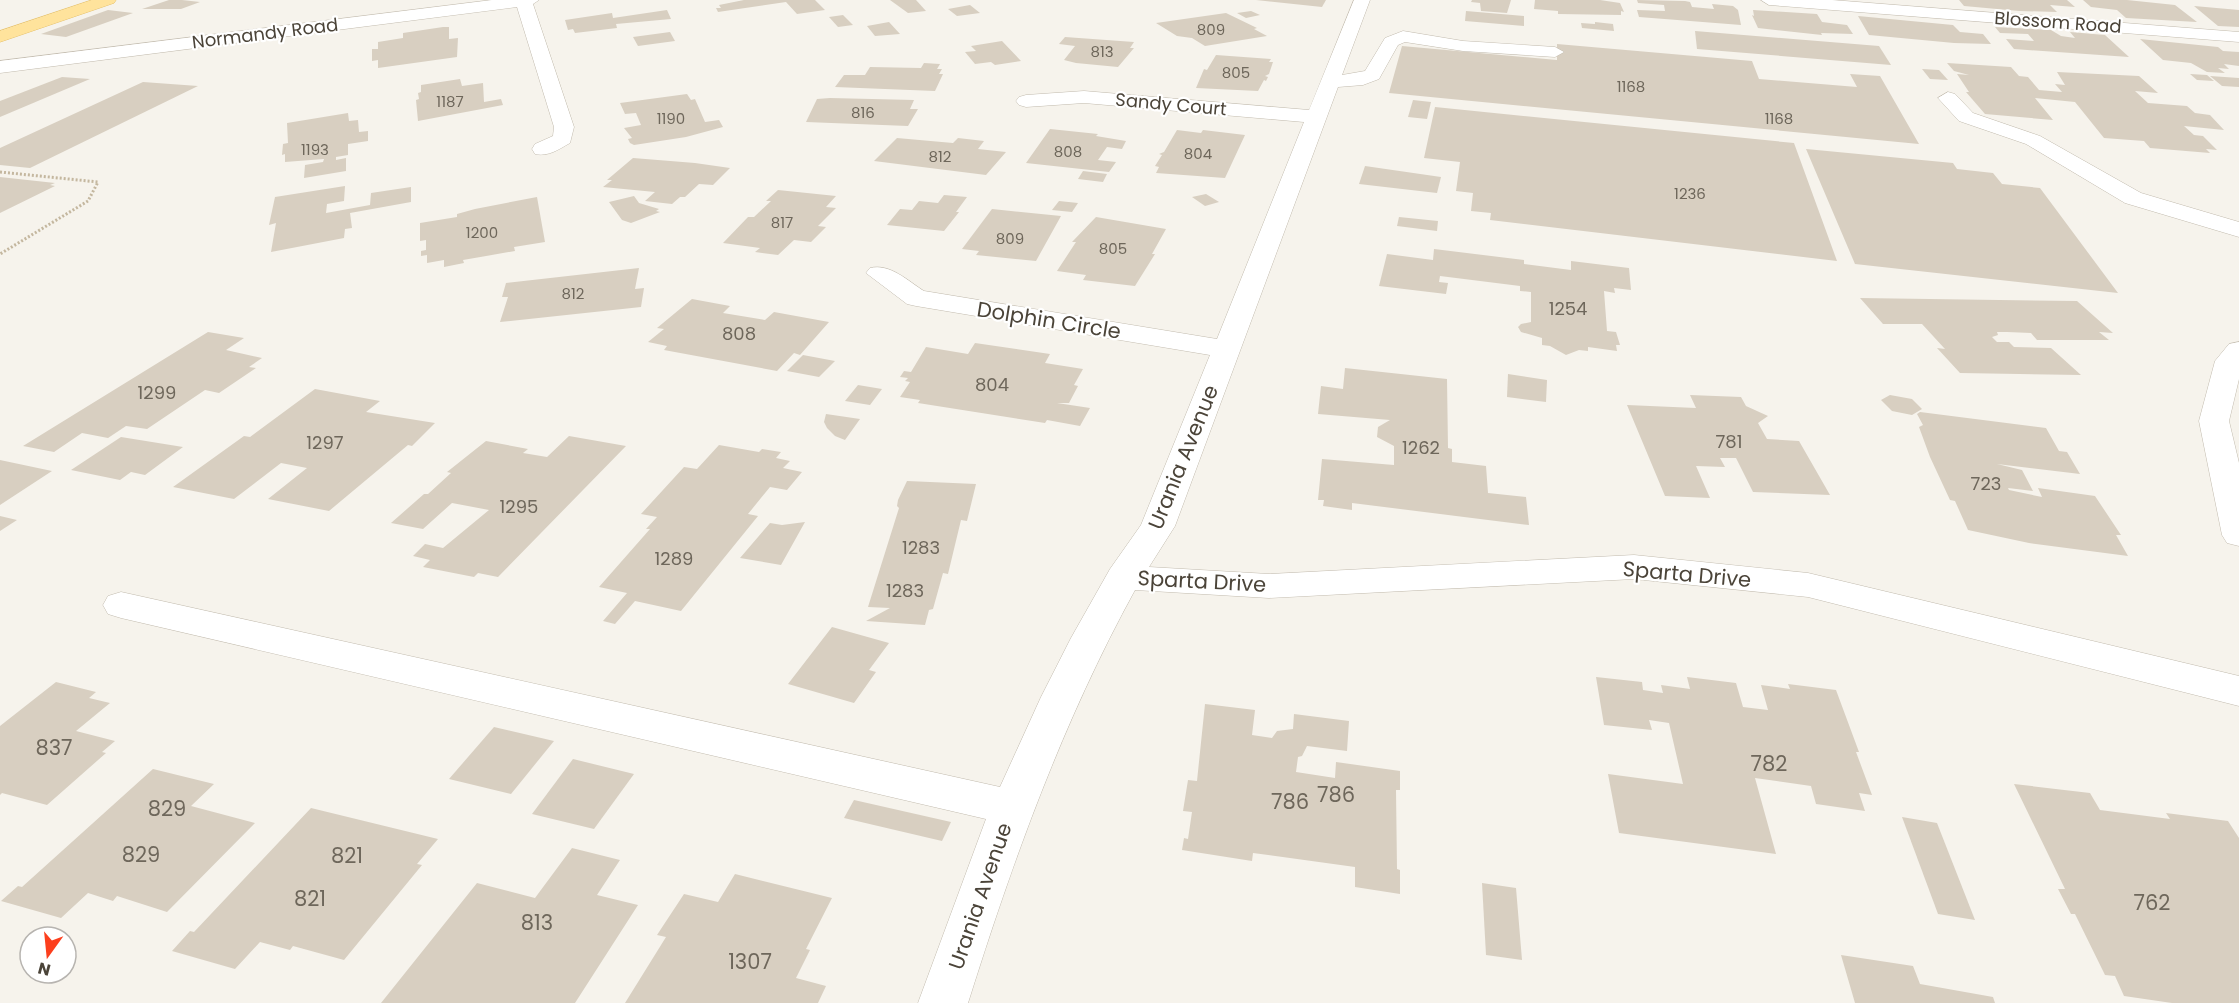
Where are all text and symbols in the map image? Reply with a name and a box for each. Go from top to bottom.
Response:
street label: Blossom Road [1994,5,2122,39]
street label: Normandy Road [191,12,339,54]
house number: 809 [1197,19,1225,40]
house number: 813 [1090,41,1114,62]
house number: 805 [1222,62,1250,83]
house number: 1168 [1617,76,1645,97]
street label: Sandy Court [1114,87,1228,121]
house number: 1187 [436,91,464,112]
house number: 816 [851,102,875,123]
house number: 1190 [657,108,685,129]
house number: 1168 [1765,108,1793,129]
house number: 1193 [301,139,329,160]
house number: 808 [1054,141,1082,162]
house number: 804 [1184,143,1212,164]
house number: 812 [929,146,951,167]
house number: 1236 [1674,183,1706,204]
house number: 817 [771,212,793,233]
house number: 1200 [466,222,498,243]
house number: 809 [996,228,1024,249]
house number: 805 [1099,238,1127,259]
house number: 812 [562,283,584,304]
street label: Dolphin Circle [975,294,1123,346]
house number: 1254 [1549,296,1587,321]
house number: 808 [722,321,756,346]
house number: 804 [975,372,1009,397]
house number: 1299 [138,380,176,405]
street label: Urania Avenue [1141,380,1225,534]
house number: 781 [1716,429,1742,454]
house number: 1297 [306,430,344,455]
house number: 1262 [1402,435,1440,460]
house number: 723 [1971,471,2001,496]
house number: 1295 [500,494,538,519]
house number: 1283 [902,535,940,560]
house number: 1289 [655,546,693,571]
street label: Sparta Drive [1622,554,1752,594]
street label: Sparta Drive [1137,563,1267,599]
house number: 1283 [886,578,924,603]
house number: 837 [35,733,73,762]
house number: 782 [1751,749,1787,778]
house number: 786 [1317,780,1355,809]
house number: 786 [1271,787,1309,816]
house number: 829 [148,794,186,823]
street label: Urania Avenue [941,819,1019,973]
house number: 829 [122,840,160,869]
house number: 821 [331,841,363,870]
house number: 821 [294,884,326,913]
house number: 762 [2134,888,2170,917]
house number: 813 [521,908,553,937]
north arrow [18,925,78,985]
house number: 1307 [728,947,772,976]
text: N [35,956,53,982]

